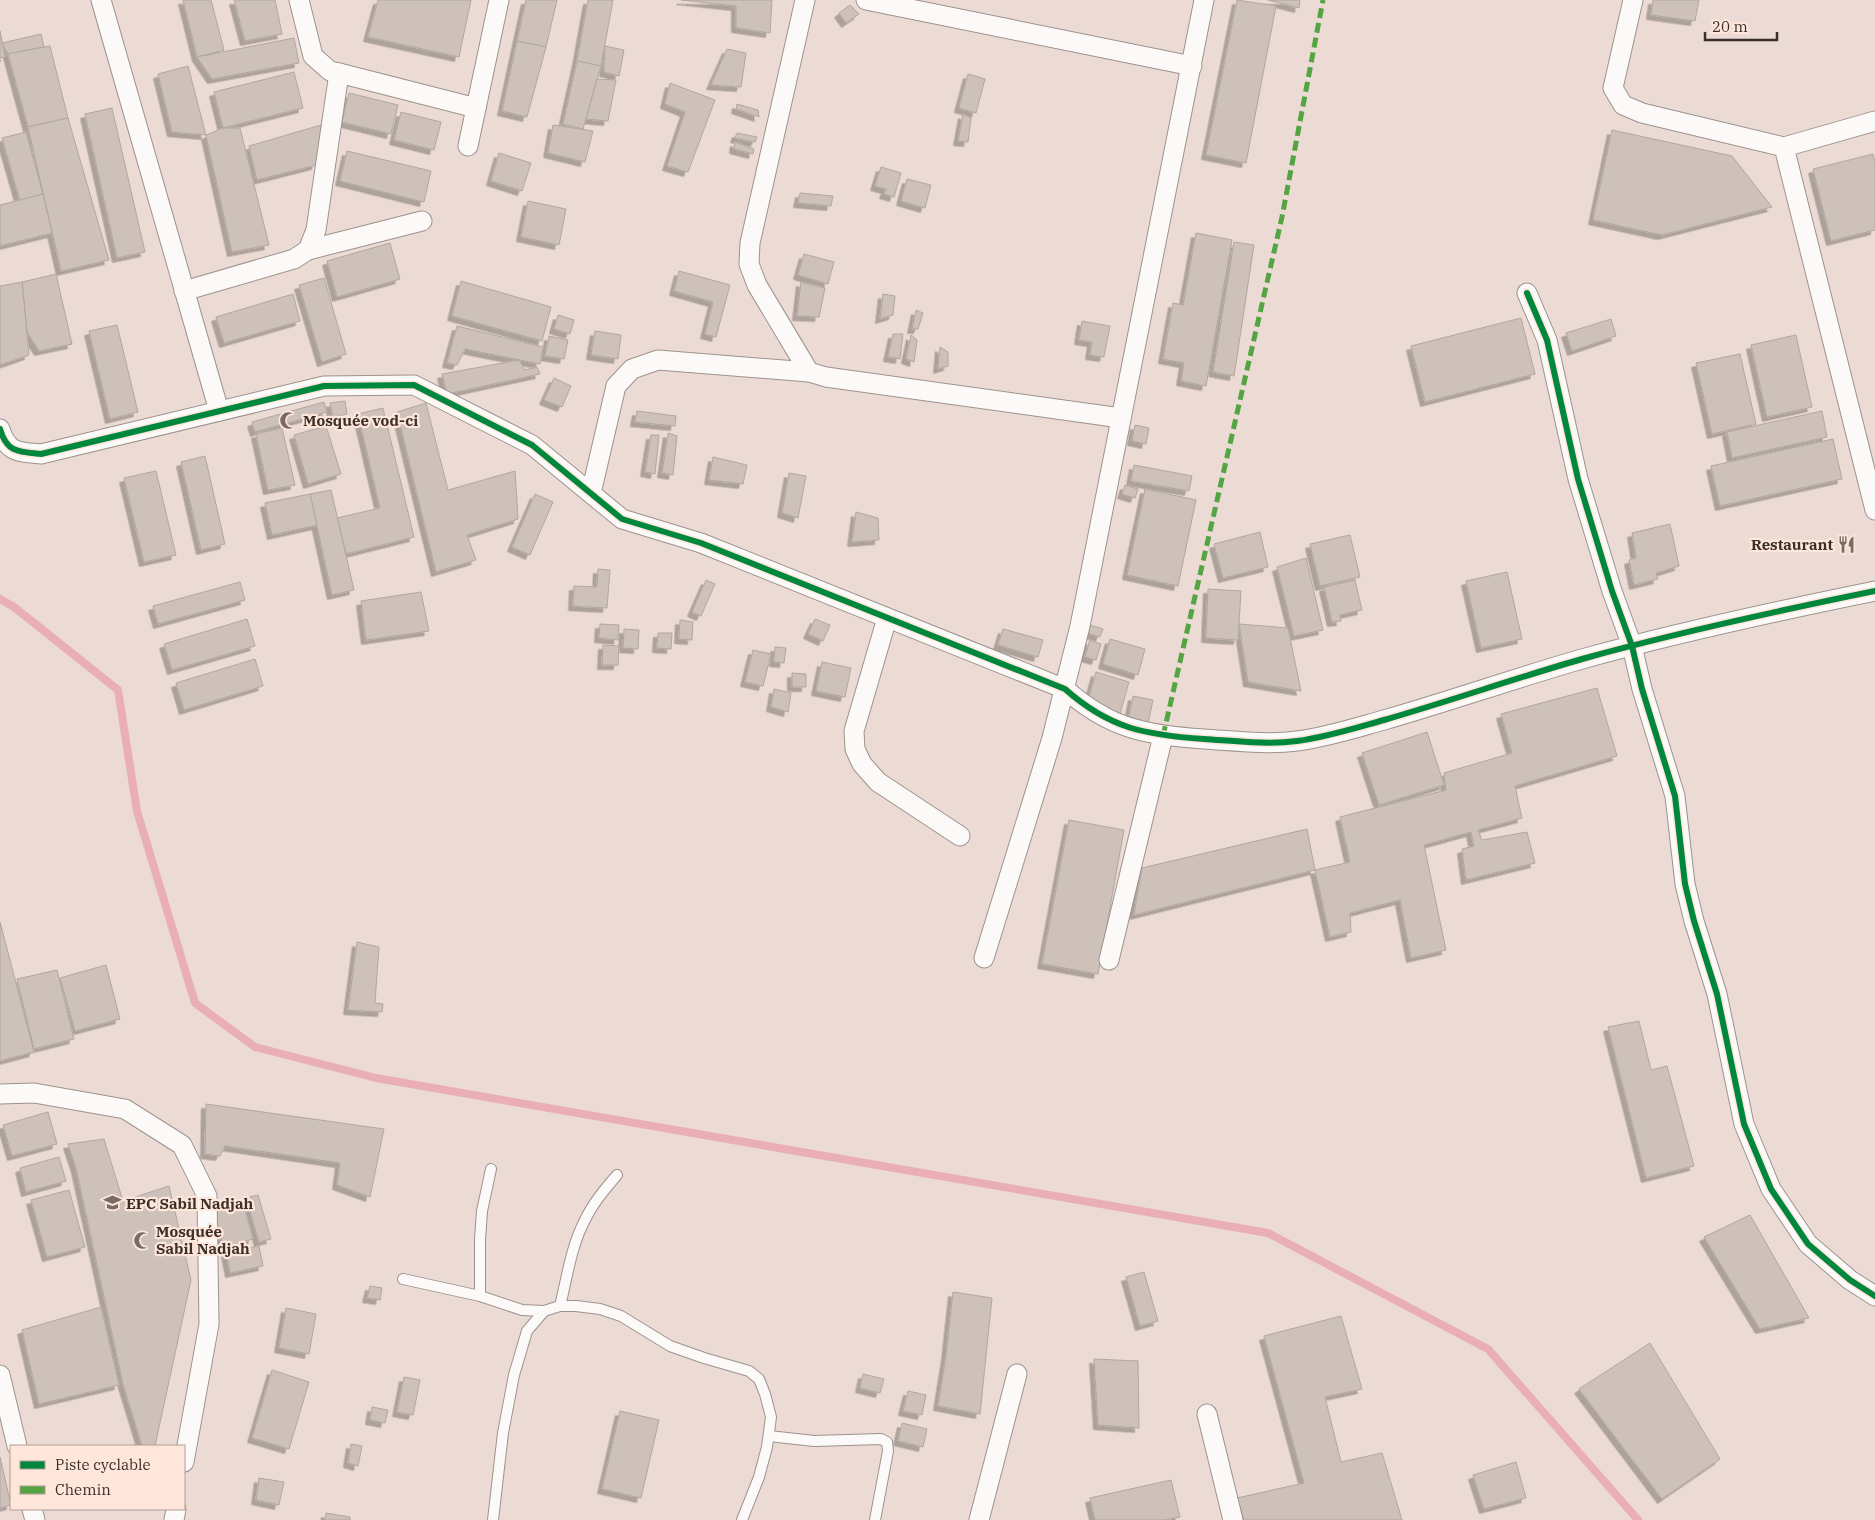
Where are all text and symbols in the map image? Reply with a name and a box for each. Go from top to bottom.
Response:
scale bar [1705,10,1778,42]
text: 20 m [1712,17,1748,36]
mosque icon: Mosquée vod-ci [279,410,299,430]
place label: Mosquée vod-ci [303,411,418,430]
restaurant icon: Restaurant [1837,534,1857,554]
place label: Restaurant [1751,535,1833,554]
school or university icon: EPC Sabil Nadjah [102,1193,122,1213]
place label: EPC Sabil Nadjah [126,1194,253,1213]
place label: Mosquée Sabil Nadjah [156,1222,250,1258]
mosque icon: Mosquée Sabil Nadjah [132,1230,152,1250]
legend [10,1445,185,1510]
text: Piste cyclable [55,1455,151,1474]
text: Chemin [55,1480,111,1499]

